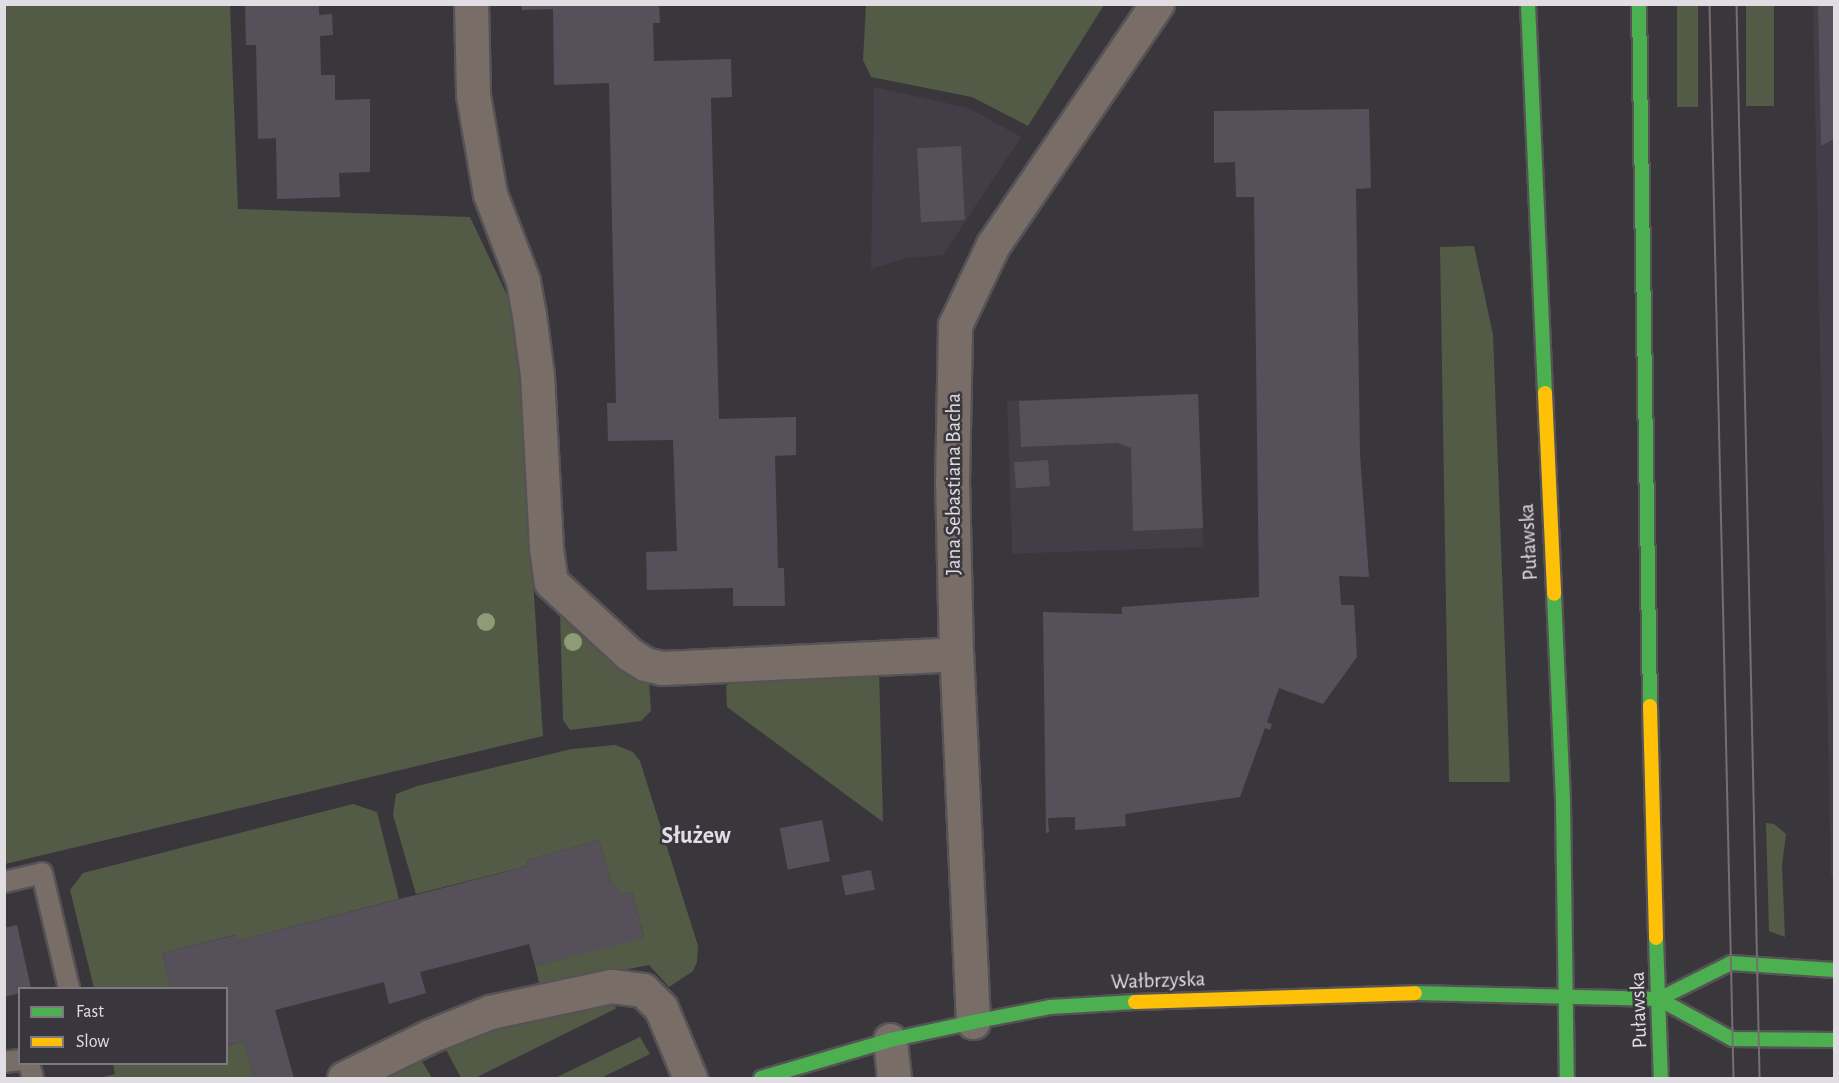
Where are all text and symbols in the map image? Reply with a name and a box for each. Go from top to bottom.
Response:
street label: Jana Sebastiana Bacha [941,393,967,575]
street label: Puławska [1514,503,1544,581]
district label: Służew [661,823,731,851]
street label: Wałbrzyska [1110,967,1206,995]
street label: Puławska [1625,971,1653,1049]
legend [18,987,228,1065]
text: Fast [76,1003,104,1021]
text: Slow [76,1033,109,1051]

